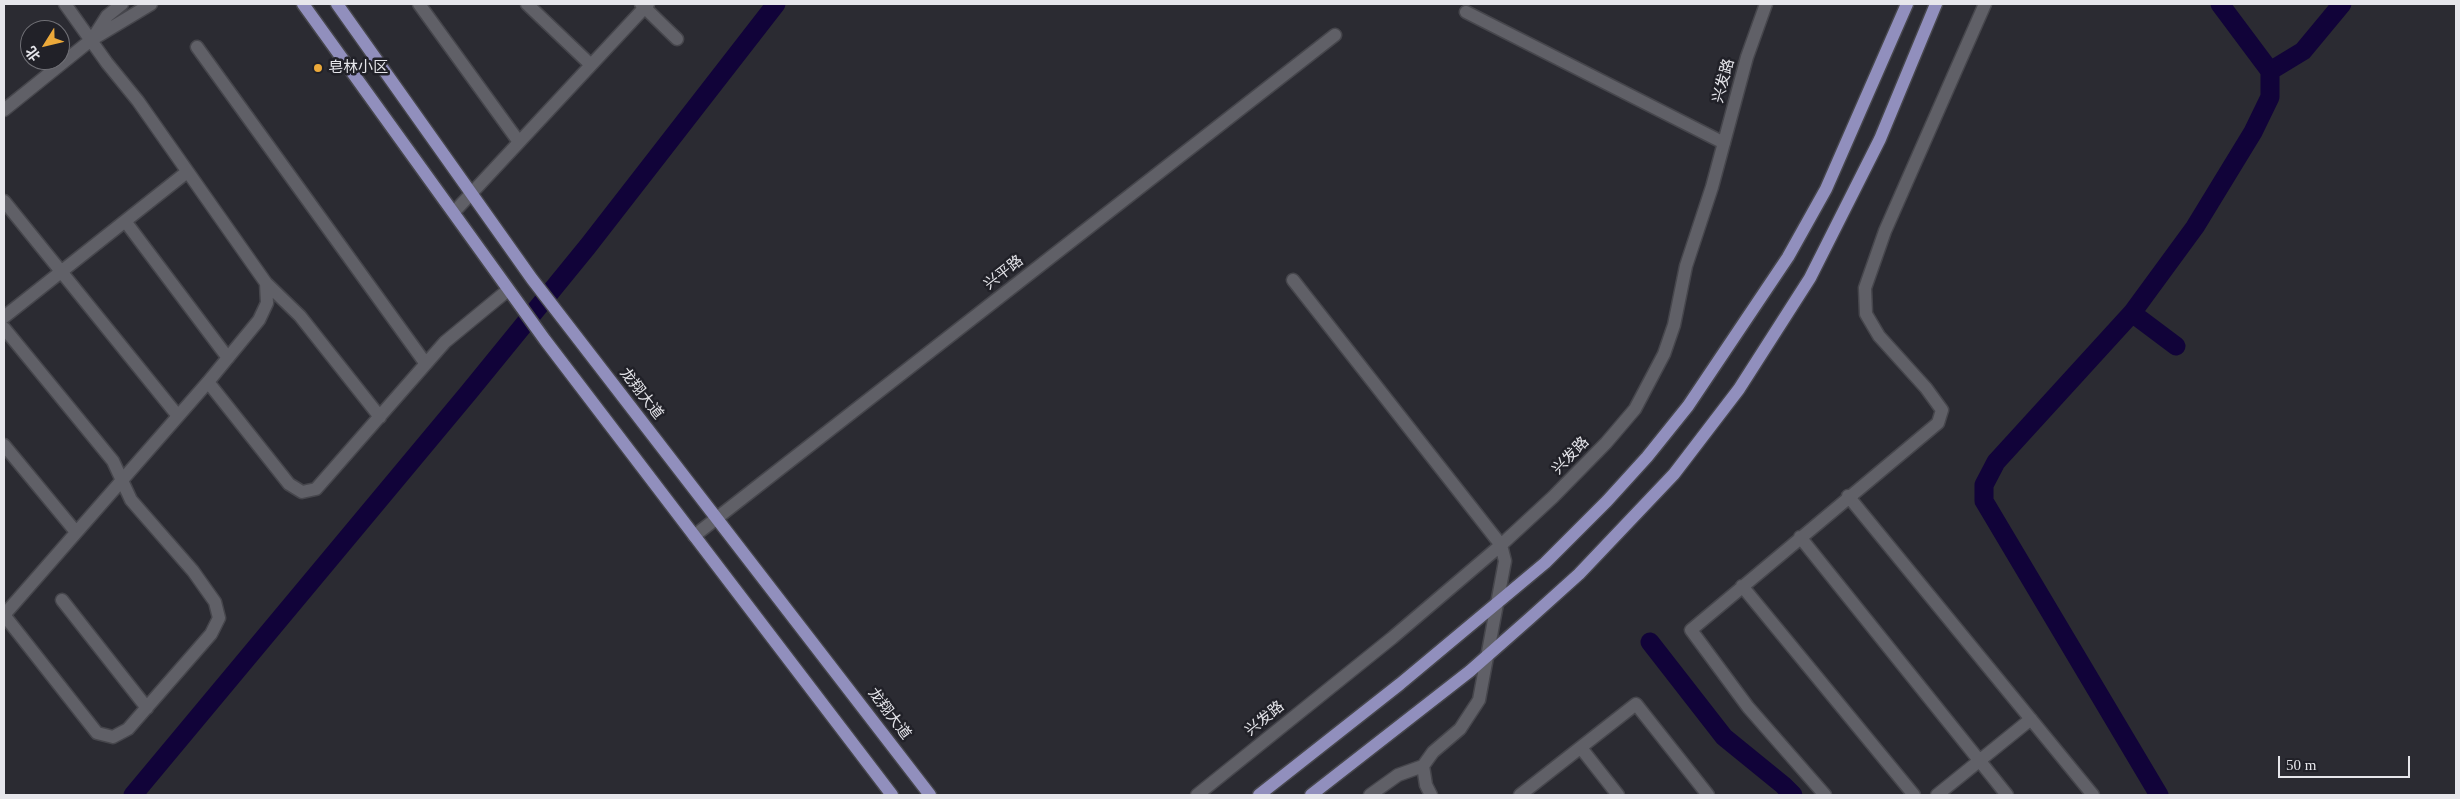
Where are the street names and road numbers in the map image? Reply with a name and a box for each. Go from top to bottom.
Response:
street label: 兴发路 [1709,57,1739,105]
street label: 兴平路 [981,252,1027,294]
street label: 龙翔大道 [615,365,667,423]
street label: 兴发路 [1549,434,1593,478]
street label: 龙翔大道 [864,685,914,743]
street label: 兴发路 [1242,698,1288,740]

